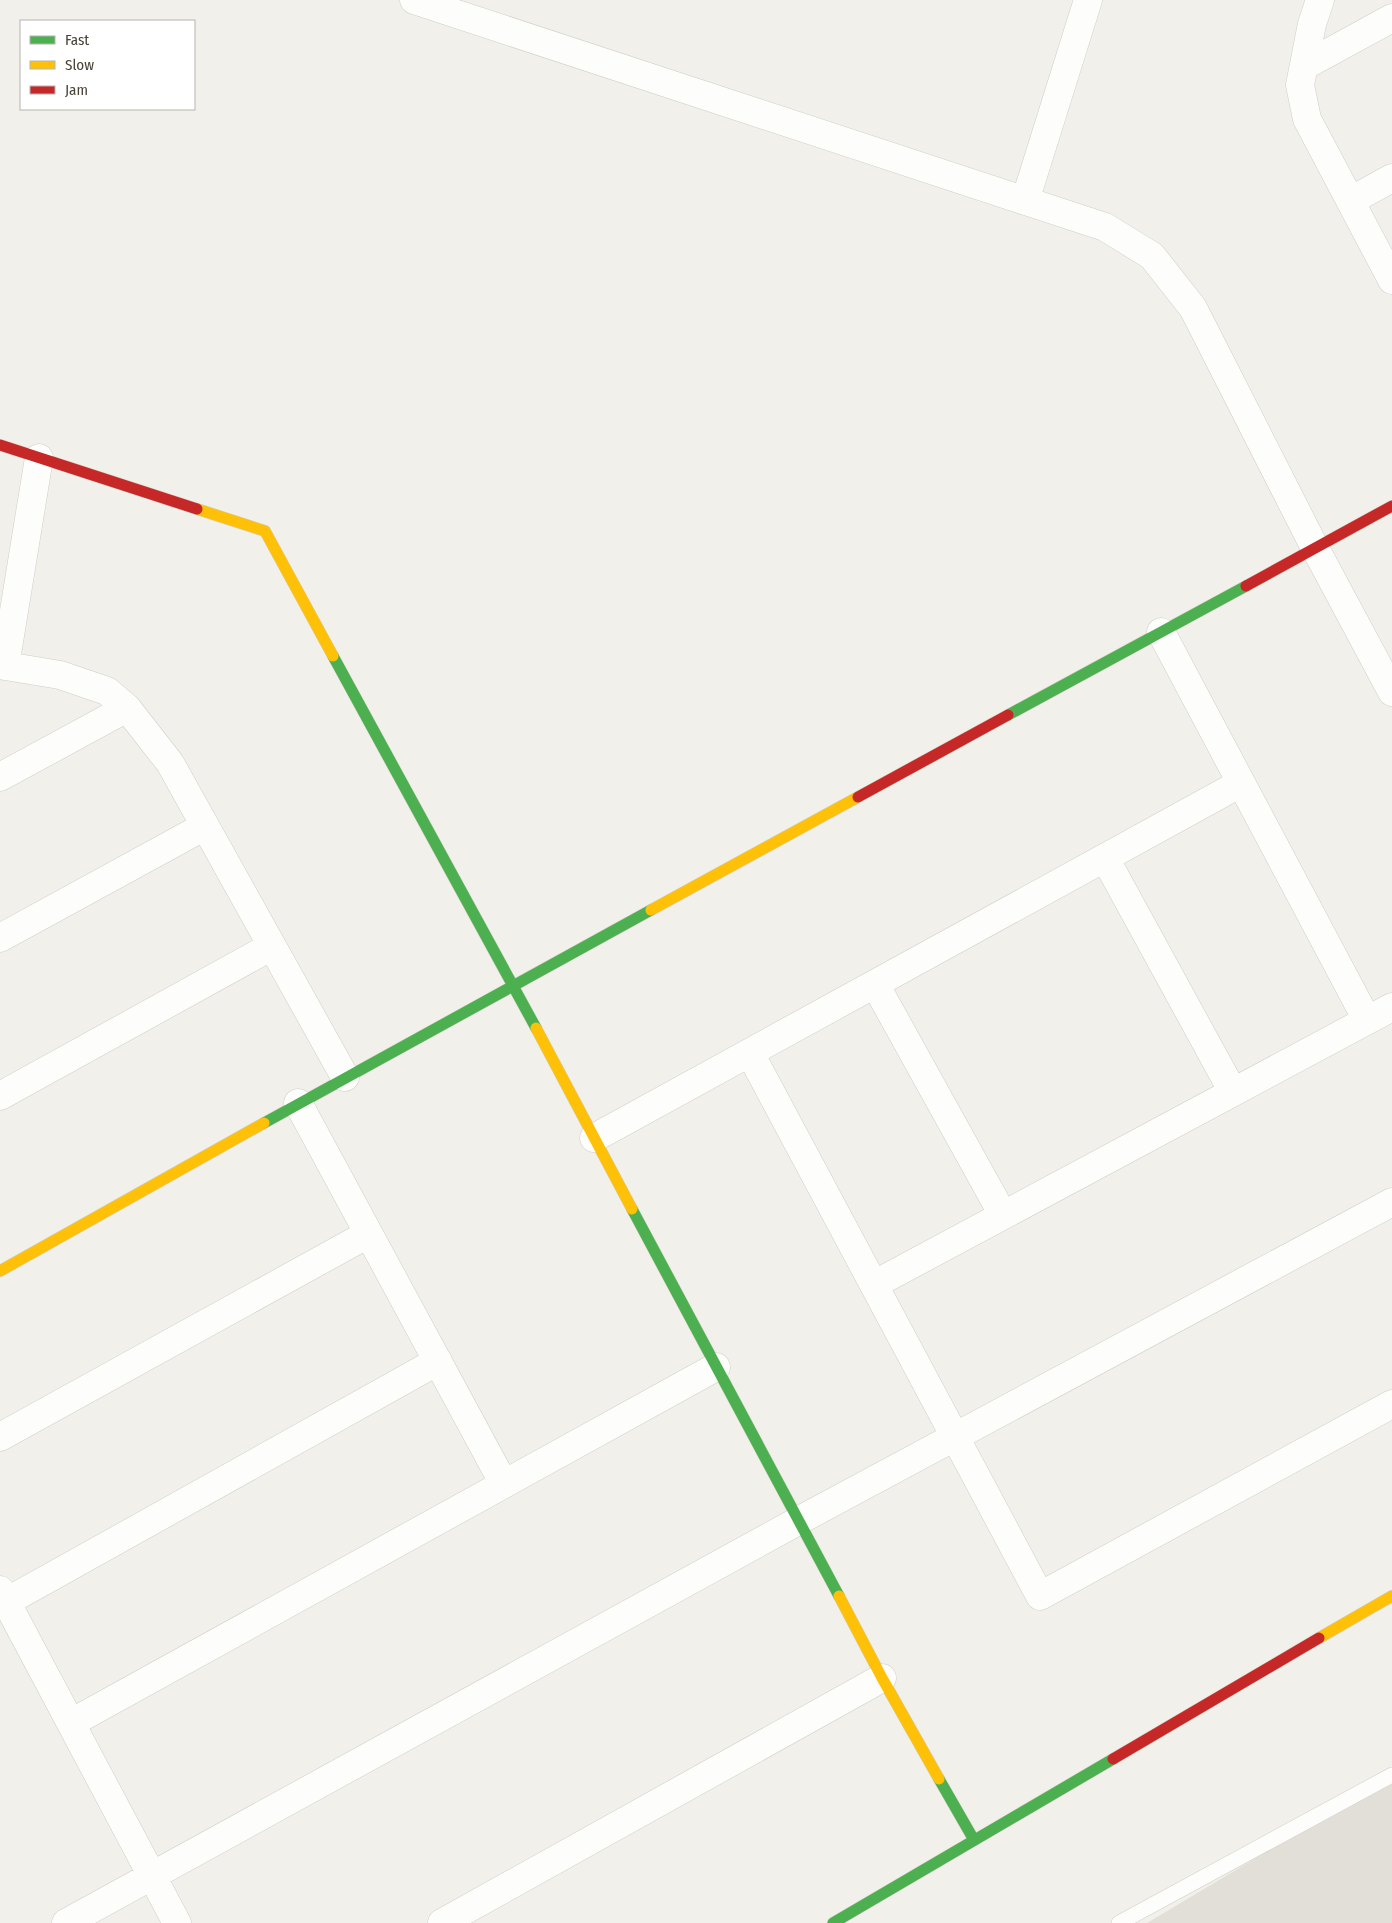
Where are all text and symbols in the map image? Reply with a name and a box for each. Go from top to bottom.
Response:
legend [20,20,195,110]
text: Fast [65,31,89,49]
text: Slow [65,56,94,74]
text: Jam [65,81,88,99]

